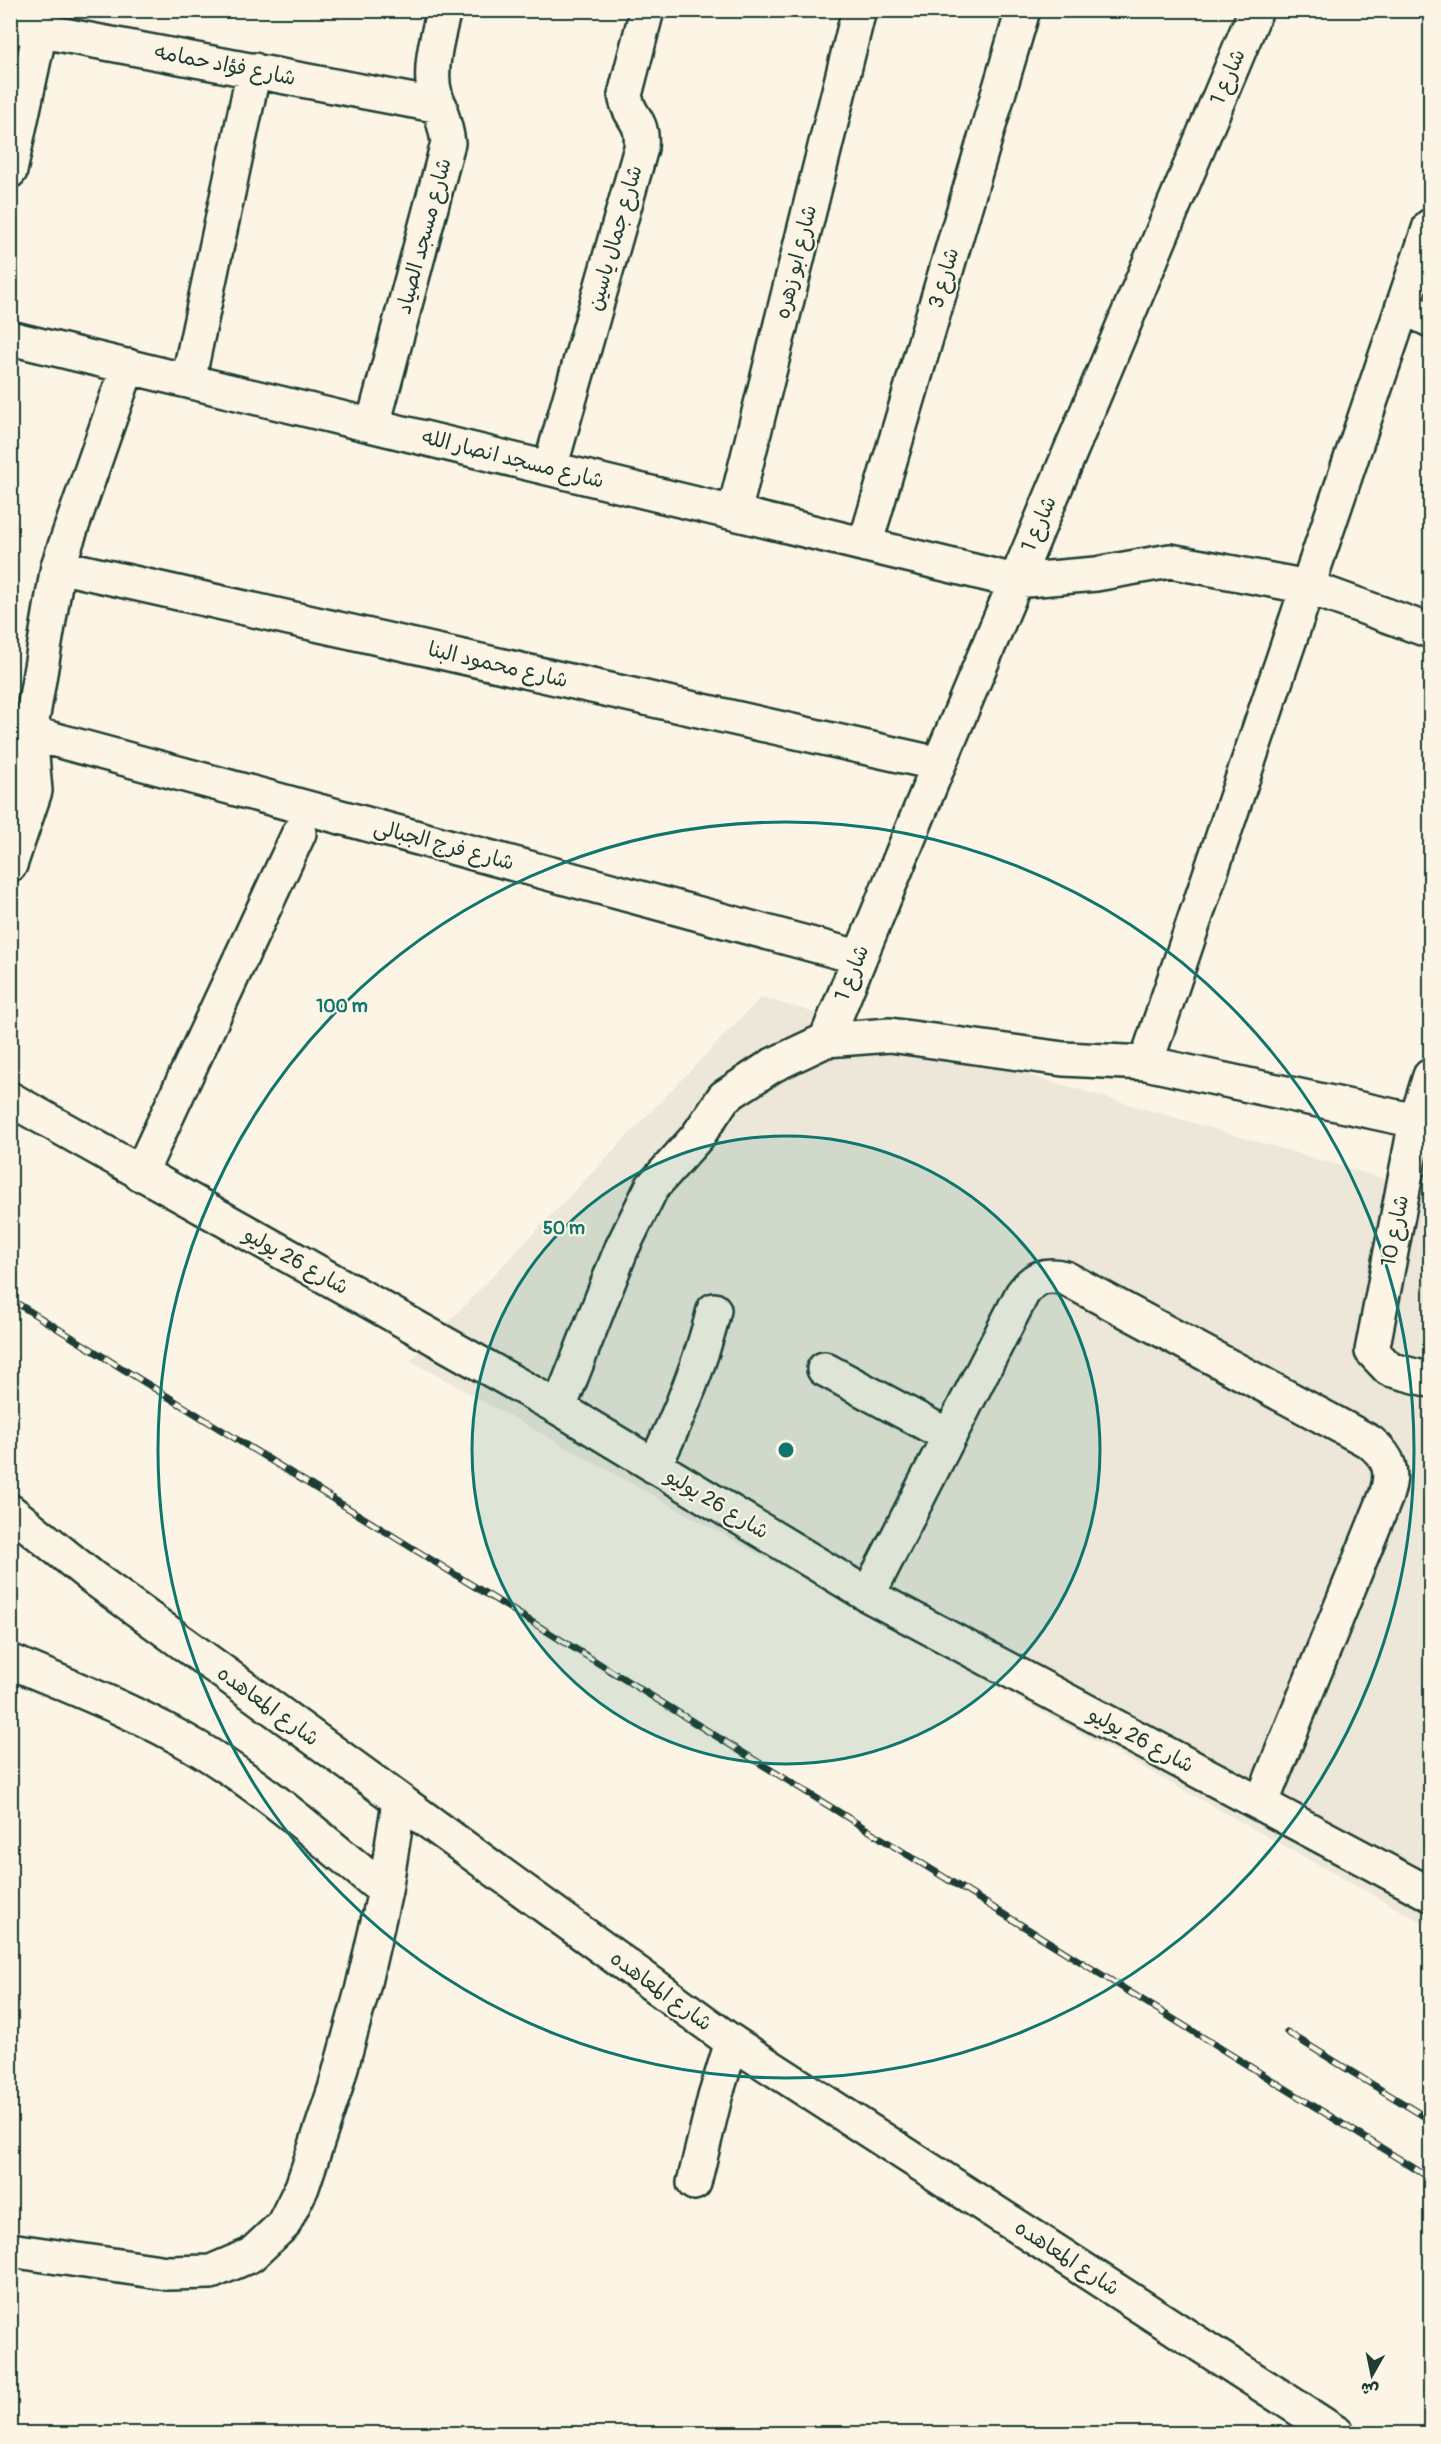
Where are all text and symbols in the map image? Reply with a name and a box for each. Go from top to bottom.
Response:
street label: شارع فؤاد حمامه [152,38,298,93]
street label: شارع 1 [1204,45,1253,109]
street label: شارع مسجد الصياد [390,155,459,317]
street label: شارع جمال ياسين [581,162,650,314]
street label: شارع ابو زهره [769,202,824,322]
street label: شارع 3 [923,245,966,312]
street label: شارع مسجد انصار الله [419,423,607,496]
street label: شارع 1 [1015,492,1064,556]
street label: شارع محمود البنا [425,636,571,695]
street label: شارع فرج الجبالى [371,813,517,878]
street label: شارع 1 [829,941,876,1005]
text: 100 m [316,995,368,1018]
street label: شارع 10 [1375,1193,1416,1269]
text: 50 m [543,1217,585,1240]
street label: شارع 26 يوليو [237,1221,353,1302]
centre of rings [776,1440,796,1460]
street label: شارع 26 يوليو [659,1462,774,1546]
street label: شارع المعاهده [211,1660,324,1753]
street label: شارع 26 يوليو [1082,1700,1199,1780]
street label: شارع المعاهده [604,1945,717,2038]
street label: شارع المعاهده [1009,2214,1125,2303]
north arrow [1342,2345,1402,2405]
text: ش [1360,2378,1380,2400]

